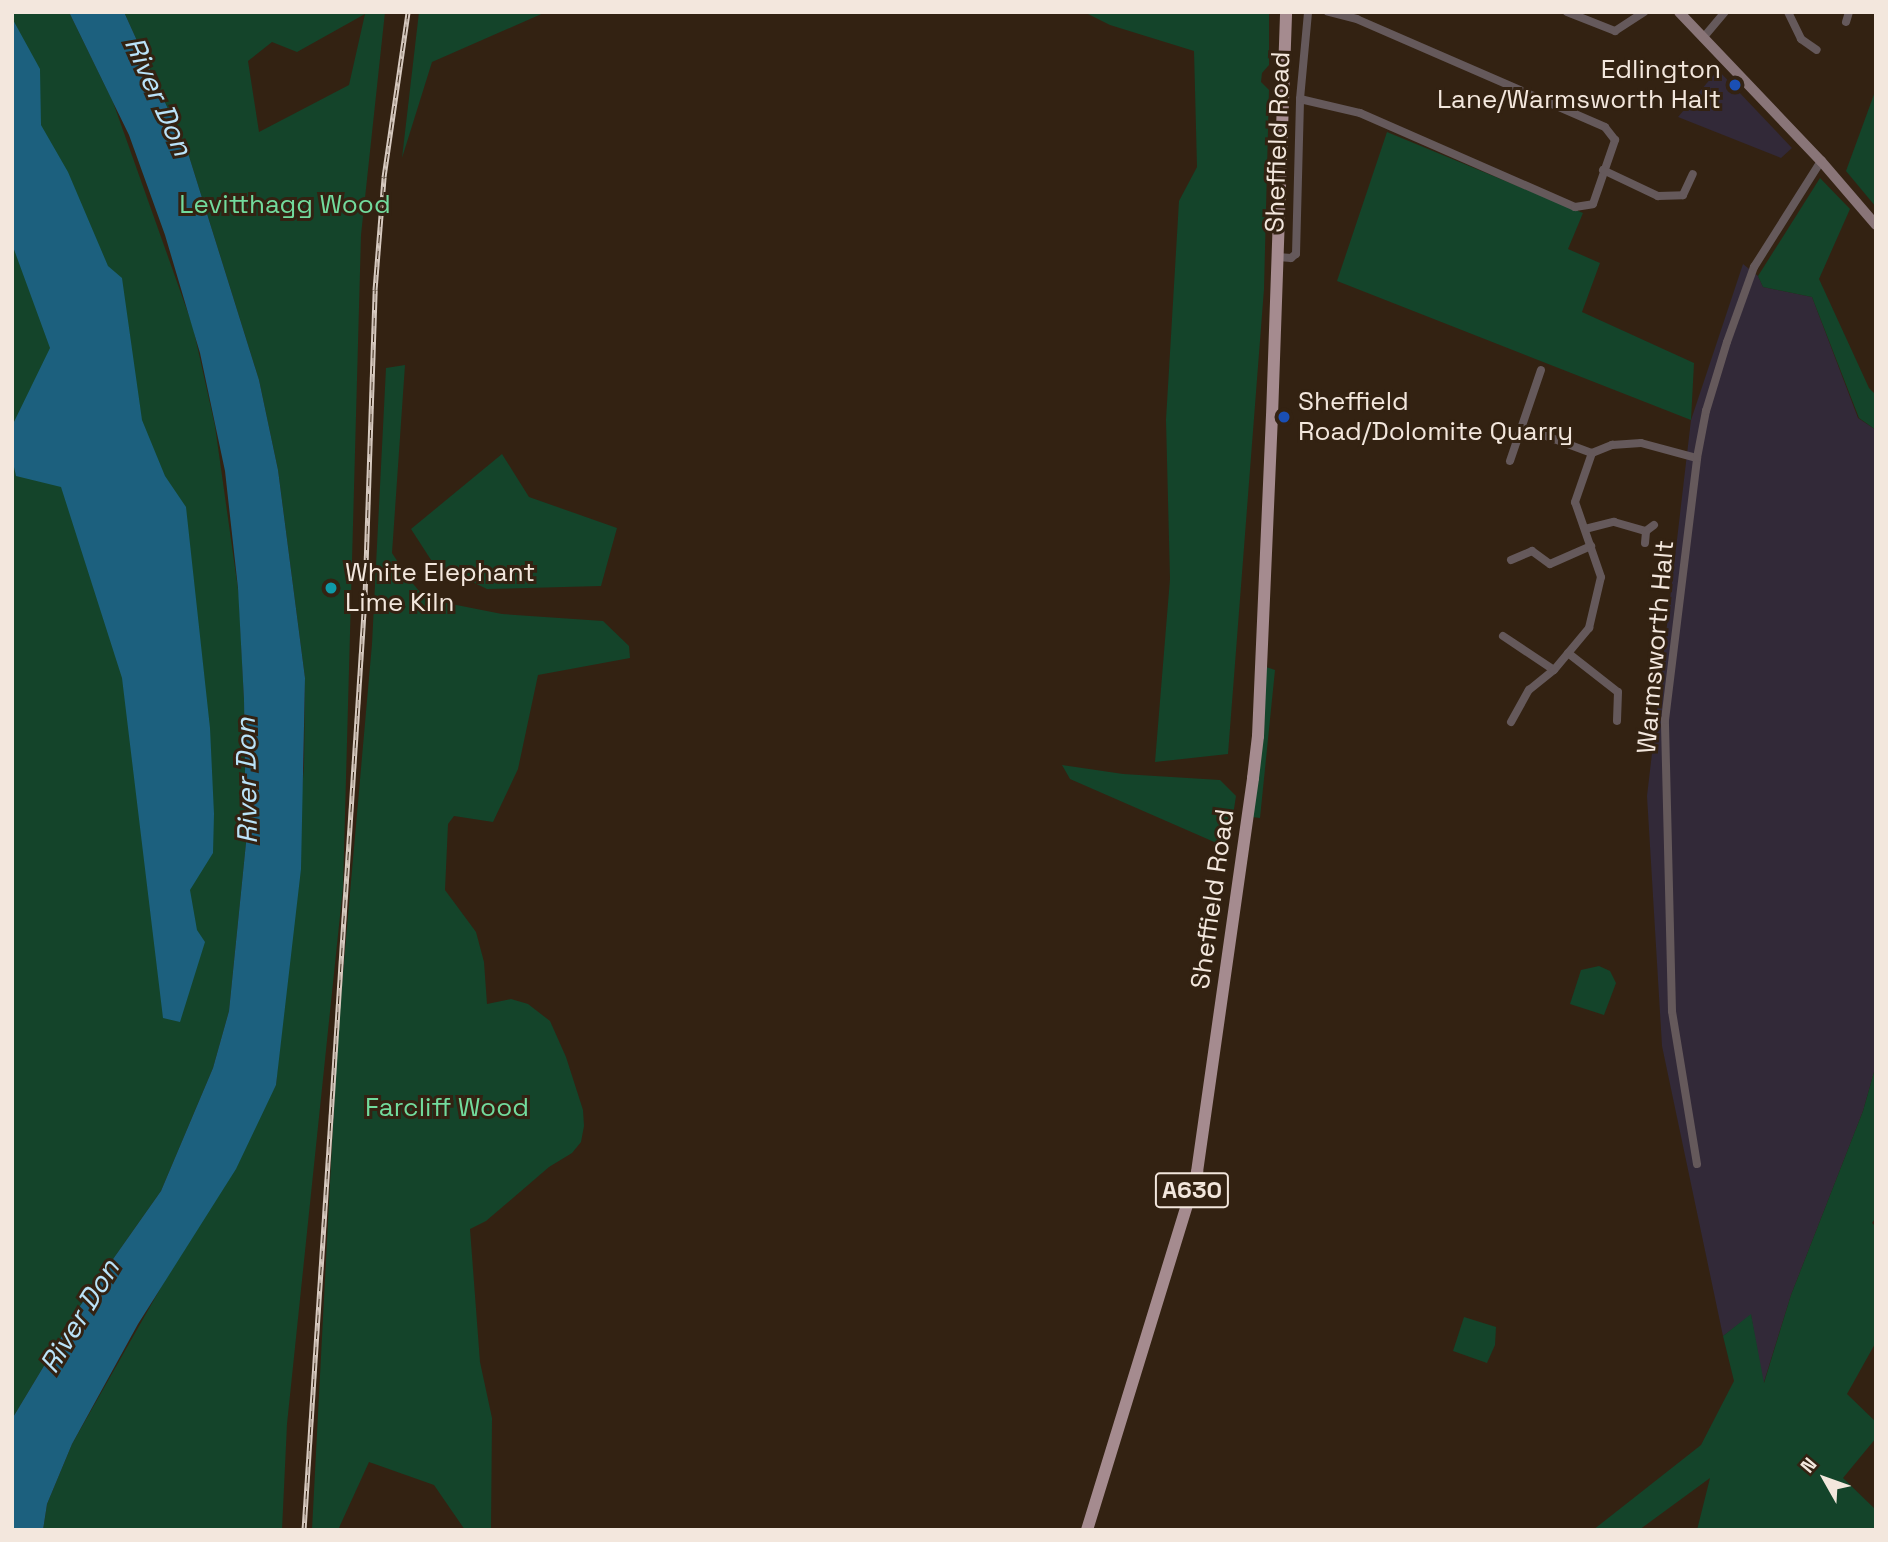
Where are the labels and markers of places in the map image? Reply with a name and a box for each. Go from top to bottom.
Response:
place label: Edlington Lane/Warmsworth Halt [1437,54,1721,116]
marker: Edlington Lane/Warmsworth Halt [1727,77,1743,93]
place label: Sheffield Road/Dolomite Quarry [1298,386,1573,448]
marker: Sheffield Road/Dolomite Quarry [1276,409,1292,425]
place label: White Elephant Lime Kiln [345,557,535,618]
marker: White Elephant Lime Kiln [323,580,339,596]

